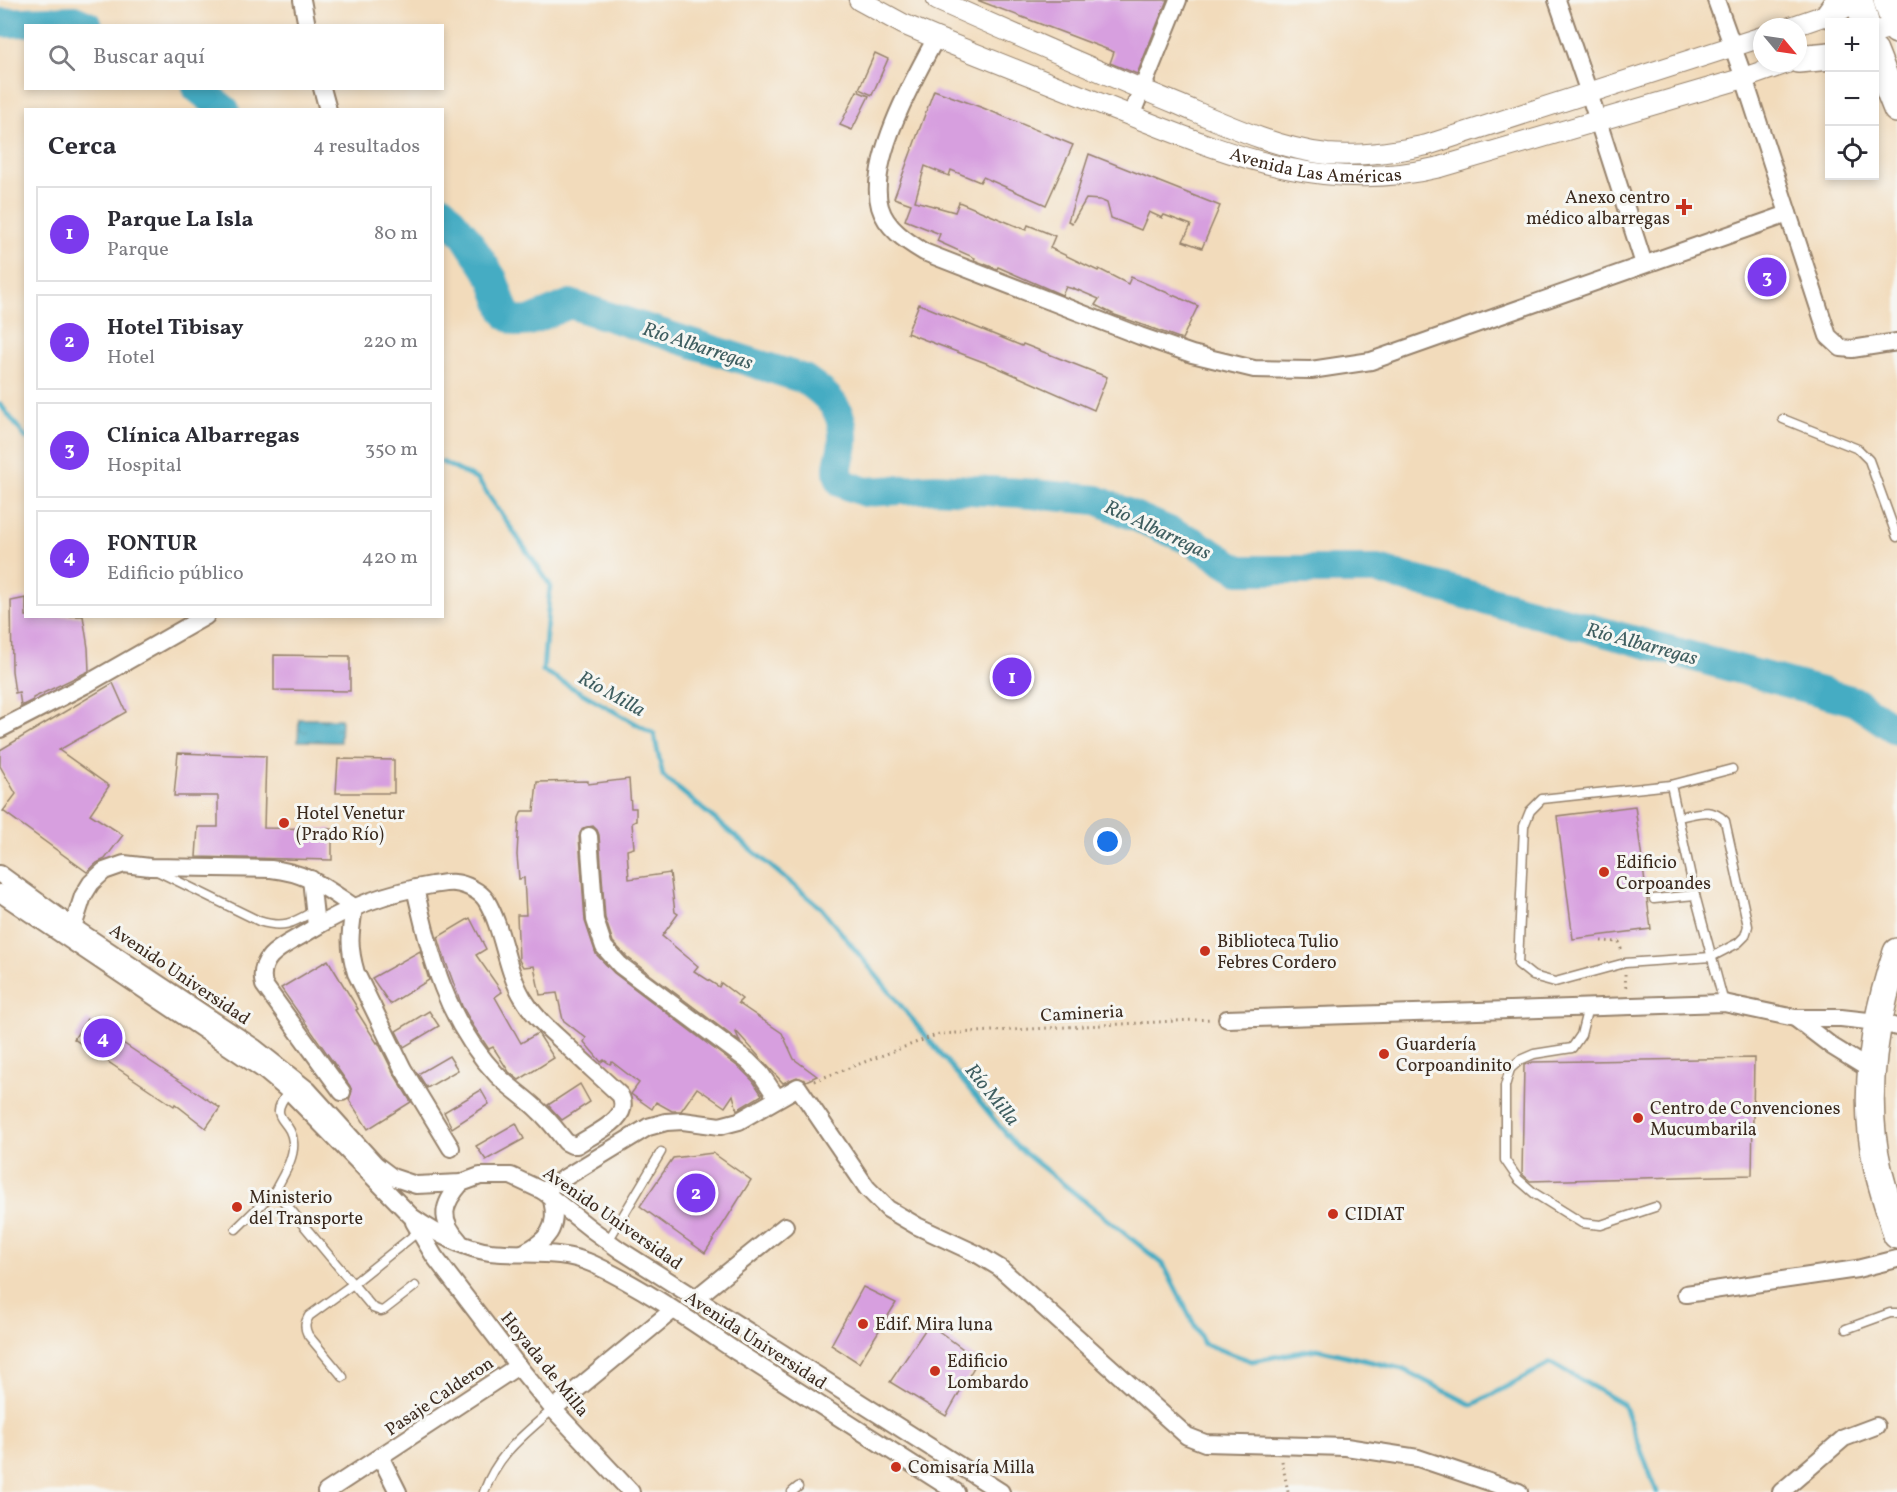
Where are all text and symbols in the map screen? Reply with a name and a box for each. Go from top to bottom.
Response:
north arrow [1753,18,1807,72]
map controls [1825,18,1879,180]
button: + [1825,18,1879,72]
search box [24,24,444,90]
icon: search [45,41,78,74]
text: Buscar aquí [93,42,205,73]
button: − [1825,72,1879,126]
button: locate [1825,126,1879,180]
text: Cerca [48,129,117,165]
text: 4 resultados [313,133,420,161]
street label: Avenida Las Américas [1226,142,1403,190]
place label: Anexo centro médico albarregas [1526,186,1670,232]
marker: Anexo centro médico albarregas [1675,198,1693,216]
text: Parque La Isla [107,205,253,236]
text: 1 [65,220,74,248]
text: 80 m [374,220,418,248]
text: Parque [107,236,169,264]
pin: 3 [1748,254,1786,300]
text: Hotel Tibisay [107,313,243,344]
water label: Río Albarregas [639,316,757,378]
text: 2 [64,328,75,356]
text: 220 m [363,328,418,356]
text: Hotel [107,344,155,372]
text: Clínica Albarregas [107,421,300,452]
text: 3 [64,436,75,464]
text: 350 m [365,436,418,464]
text: Hospital [107,452,182,480]
water label: Río Albarregas [1099,494,1215,568]
text: FONTUR [107,529,197,560]
text: 4 [63,544,76,572]
text: 420 m [362,544,418,572]
text: Edificio público [107,560,244,588]
water label: Río Albarregas [1583,617,1701,673]
pin: 1 [992,654,1032,700]
water label: Río Milla [572,665,650,725]
place label: Hotel Venetur (Prado Río) [296,802,405,848]
marker: Hotel Venetur (Prado Río) [277,816,291,830]
your location [1093,827,1122,856]
place label: Edificio Corpoandes [1616,851,1711,897]
marker: Edificio Corpoandes [1597,865,1611,879]
street label: Avenido Universidad [104,919,255,1032]
place label: Biblioteca Tulio Febres Cordero [1217,930,1339,976]
marker: Biblioteca Tulio Febres Cordero [1198,944,1212,958]
street label: Camineria [1040,1000,1124,1029]
pin: 4 [84,1016,122,1060]
place label: Guardería Corpoandinito [1396,1033,1512,1079]
marker: Guardería Corpoandinito [1377,1047,1391,1061]
water label: Río Milla [958,1058,1025,1132]
place label: Centro de Convenciones Mucumbarila [1650,1097,1840,1143]
marker: Centro de Convenciones Mucumbarila [1631,1111,1645,1125]
street label: Avenido Universidad [537,1162,687,1277]
pin: 2 [676,1170,716,1216]
place label: Ministerio del Transporte [249,1186,363,1232]
marker: Ministerio del Transporte [230,1200,244,1214]
place label: CIDIAT [1345,1203,1405,1228]
marker: CIDIAT [1326,1207,1340,1221]
street label: Avenida Universidad [679,1286,831,1397]
street label: Hoyada de Milla [494,1307,594,1423]
place label: Edif. Mira luna [875,1313,993,1338]
marker: Edif. Mira luna [856,1317,870,1331]
place label: Edificio Lombardo [947,1350,1029,1396]
street label: Pasaje Calderon [381,1352,499,1443]
marker: Edificio Lombardo [928,1364,942,1378]
place label: Comisaría Milla [908,1456,1035,1481]
marker: Comisaría Milla [889,1460,903,1474]

